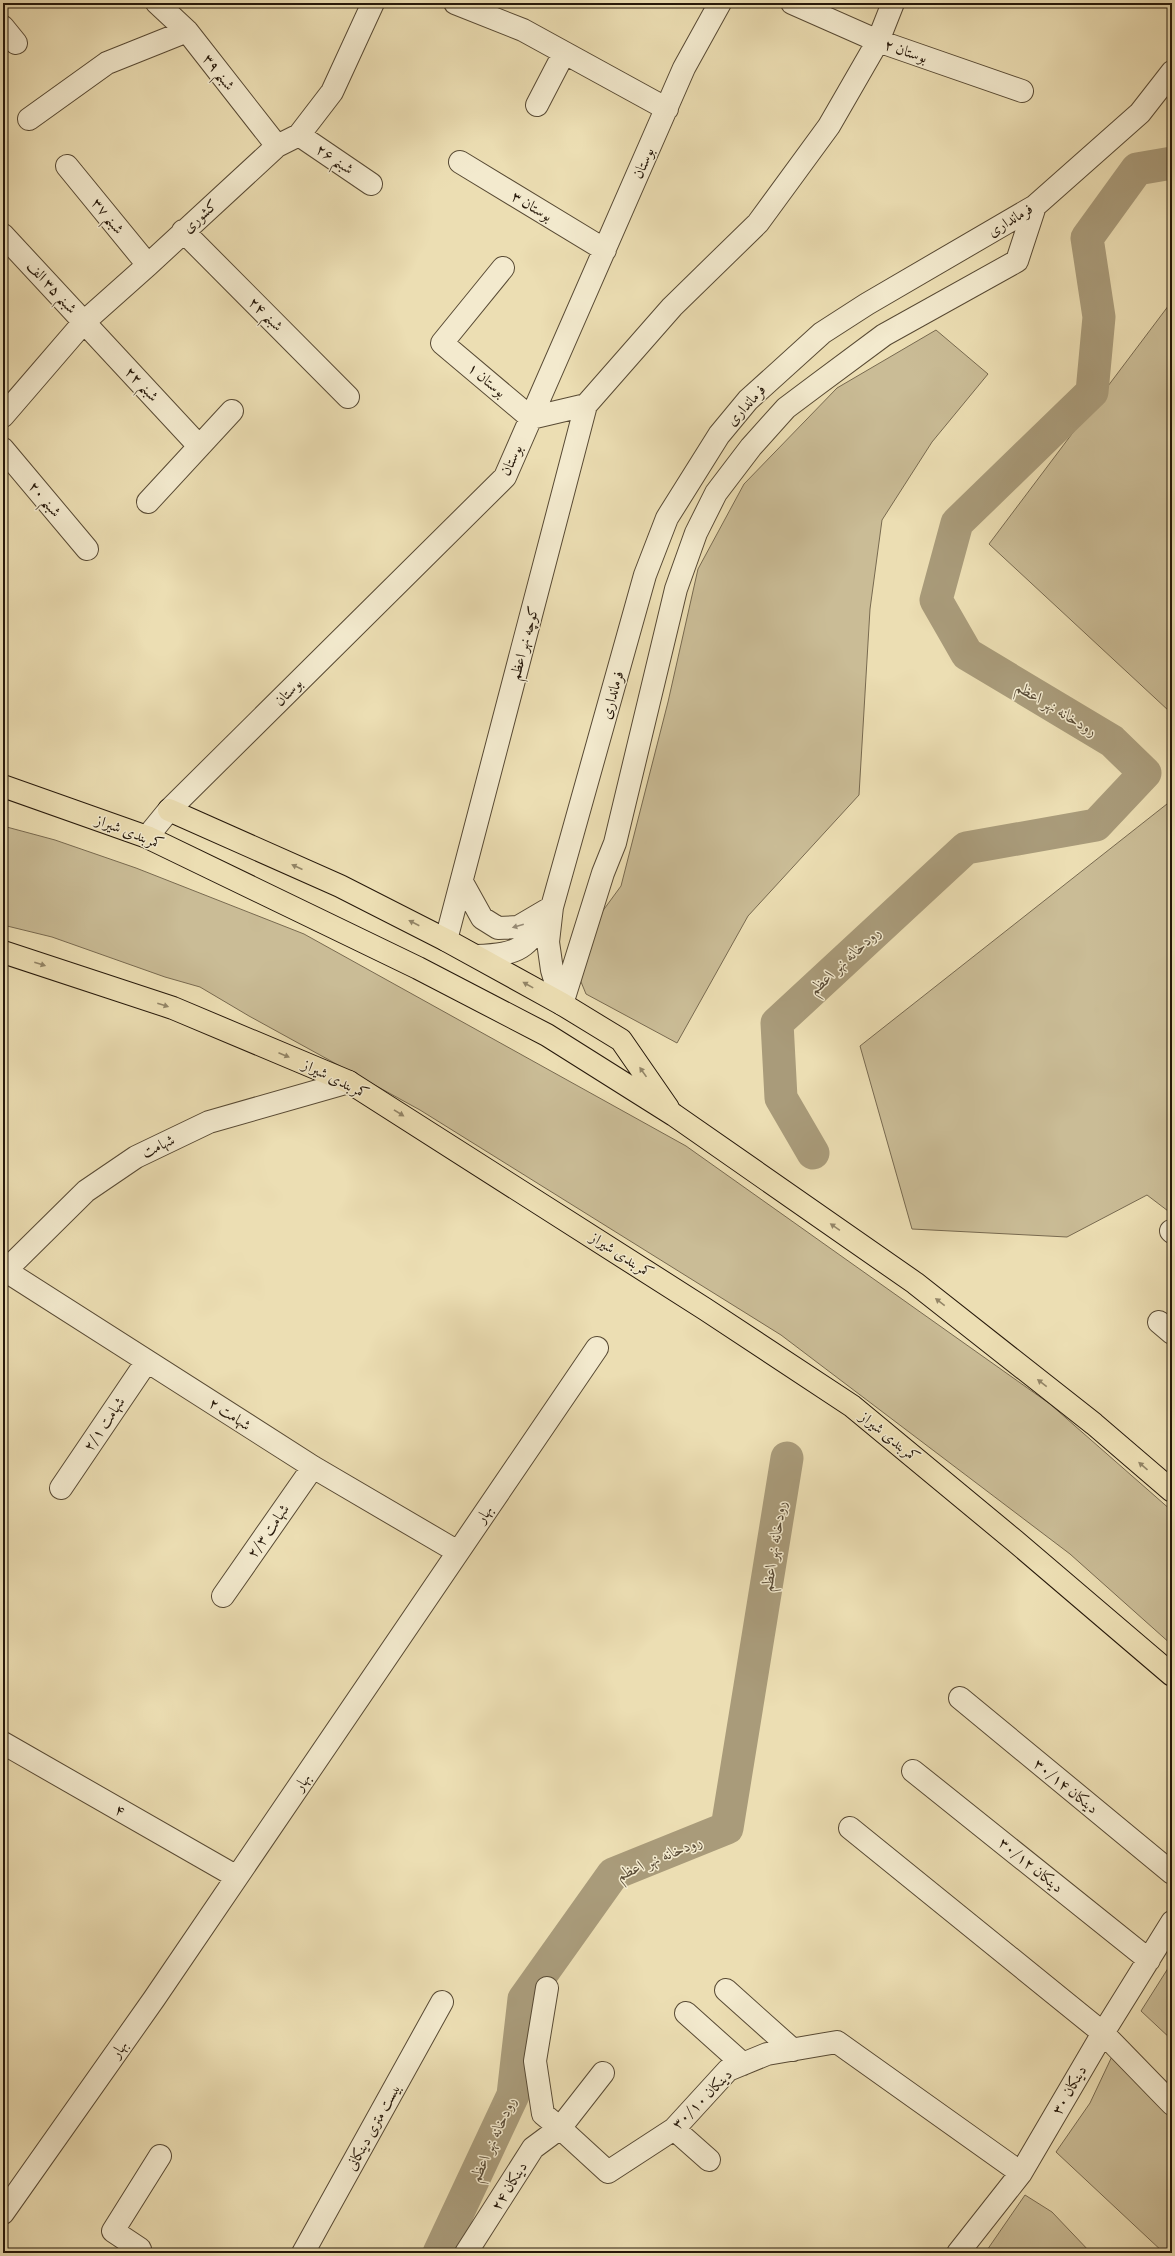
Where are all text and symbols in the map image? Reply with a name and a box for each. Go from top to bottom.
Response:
street label: ۲ بوستان [881,35,930,70]
street label: ۳۹ شبنم [194,50,239,98]
street label: ۲۶ شبنم [309,140,357,183]
street label: بوستان [628,144,661,183]
street label: ۳ بوستان [507,187,556,228]
street label: ۳۷ شبنم [83,194,128,242]
street label: کشوری [179,196,223,239]
street label: فرمانداری [984,200,1037,243]
street label: شبنم ۳۵ الف [19,257,81,321]
street label: ۲۴ شبنم [241,293,287,339]
street label: ۱ بوستان [462,359,510,403]
street label: ۲۲ شبنم [117,363,163,409]
street label: فرمانداری [723,381,772,431]
street label: بوستان [496,441,529,480]
street label: ۲۰ شبنم [20,477,65,524]
street label: کوچه نهر اعظم [505,604,547,683]
street label: فرمانداری [597,669,630,722]
street label: بوستان [270,674,308,712]
water label: رودخانه نهر اعظم [1010,677,1101,745]
street label: کمربندی شیراز [90,810,167,856]
one-way arrow [291,864,302,870]
one-way arrow [408,920,419,926]
water label: رودخانه نهر اعظم [804,922,888,1003]
one-way arrow [511,923,524,929]
one-way arrow [34,961,46,967]
one-way arrow [522,982,534,988]
one-way arrow [158,1002,170,1008]
one-way arrow [278,1052,290,1058]
street label: کمربندی شیراز [297,1054,372,1105]
one-way arrow [639,1067,647,1077]
one-way arrow [393,1110,405,1117]
street label: شهامت [139,1130,179,1164]
one-way arrow [829,1223,840,1231]
street label: کمربندی شیراز [584,1227,657,1285]
one-way arrow [935,1298,946,1307]
one-way arrow [1037,1379,1048,1387]
street label: ۲/۱ شهامت [79,1393,131,1456]
street label: ۲ شهامت [204,1394,254,1437]
street label: کمربندی شیراز [853,1406,924,1469]
one-way arrow [1137,1461,1148,1470]
water label: رودخانه نهر اعظم [757,1499,796,1594]
street label: ۲/۳ شهامت [243,1501,295,1563]
street label: بهار [471,1502,499,1530]
street label: ۳۰/۱۴ دینکان [1028,1755,1102,1820]
street label: بهار [289,1770,317,1798]
street label: ۴ [110,1800,128,1823]
water label: رودخانه نهر اعظم [613,1831,707,1890]
street label: ۳۰/۱۲ دینکان [993,1834,1067,1899]
street label: بهار [105,2037,134,2065]
street label: ۳۰ دینکان [1048,2062,1093,2119]
street label: ۳۰/۱۰ دینکان [668,2065,738,2135]
street label: بیست متری دینکانی [342,2081,407,2175]
water label: رودخانه نهر اعظم [465,2094,525,2187]
street label: ۲۴ دینکان [487,2158,533,2215]

